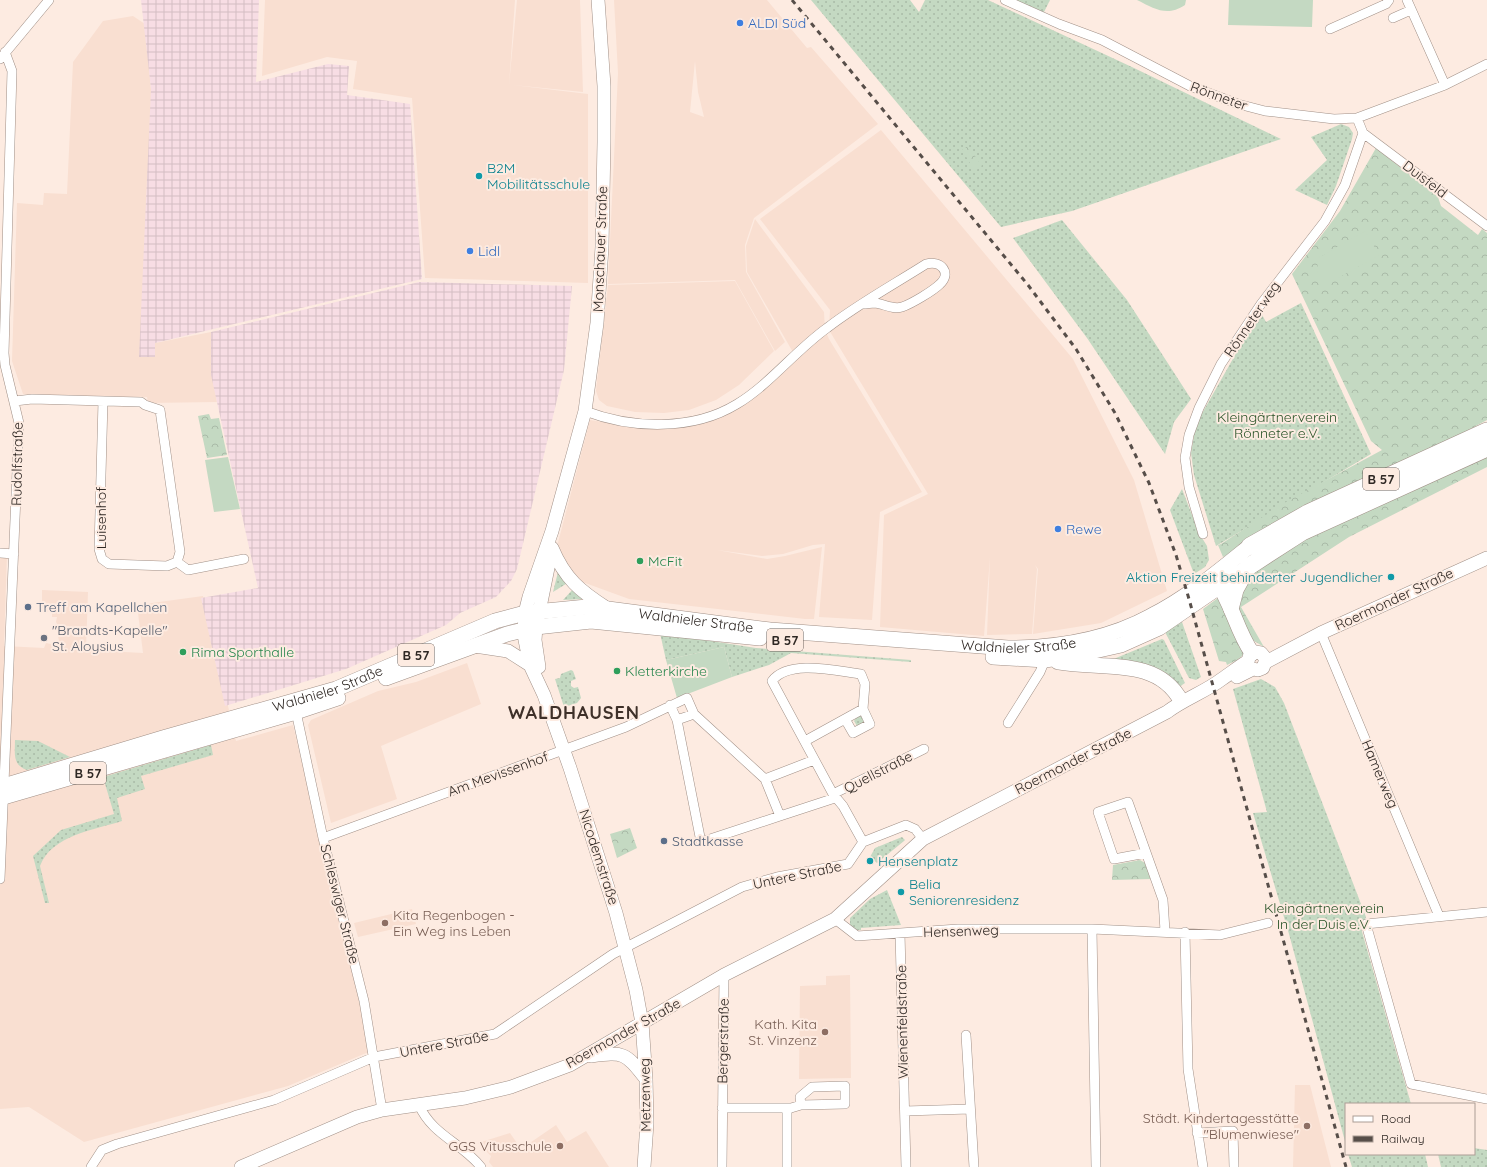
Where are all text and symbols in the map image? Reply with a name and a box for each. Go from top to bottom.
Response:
place label: ALDI Süd [748,14,806,32]
marker: ALDI Süd [735,18,745,28]
street label: Rönneter [1188,77,1251,115]
street label: Duisfeld [1399,156,1451,202]
place label: B2M Mobilitätsschule [487,159,590,193]
marker: B2M Mobilitätsschule [474,171,484,181]
street label: Monschauer Straße [589,186,611,312]
place label: Lidl [478,242,500,260]
marker: Lidl [465,246,475,256]
street label: Rönneterweg [1220,278,1284,360]
park label: Kleingärtnerverein Rönneter e.V. [1217,408,1337,442]
street label: Rudolfstraße [7,422,27,506]
road number: B 57 [1363,468,1399,490]
street label: Luisenhof [92,487,110,549]
place label: Rewe [1066,520,1102,538]
marker: Rewe [1053,524,1063,534]
place label: McFit [648,552,683,570]
marker: McFit [635,556,645,566]
street label: Roermonder Straße [1332,564,1456,634]
place label: Aktion Freizeit behinderter Jugendlicher [1126,568,1384,586]
marker: Aktion Freizeit behinderter Jugendlicher [1386,572,1396,582]
place label: Treff am Kapellchen [36,598,167,616]
marker: Treff am Kapellchen [23,602,33,612]
street label: Waldnieler Straße [637,604,754,637]
place label: "Brandts-Kapelle" St. Aloysius [52,621,168,655]
road number: B 57 [767,629,803,651]
marker: "Brandts-Kapelle" St. Aloysius [39,633,49,643]
street label: Waldnieler Straße [960,633,1078,657]
place label: Rima Sporthalle [191,643,294,661]
road number: B 57 [398,644,434,666]
marker: Rima Sporthalle [178,647,188,657]
street label: Waldnieler Straße [270,661,385,716]
place label: Kletterkirche [625,662,707,680]
marker: Kletterkirche [612,666,622,676]
district label: WALDHAUSEN [508,701,640,724]
street label: Roermonder Straße [1012,724,1135,798]
street label: Hamerweg [1358,737,1402,811]
street label: Am Mevissenhof [445,747,551,801]
street label: Quellstraße [841,747,915,797]
road number: B 57 [70,762,106,784]
street label: Nicodemstraße [575,807,623,907]
place label: Stadtkasse [672,832,743,850]
marker: Stadtkasse [659,836,669,846]
street label: Schleswiger Straße [316,842,364,966]
place label: Hensenplatz [878,852,959,870]
marker: Hensenplatz [865,856,875,866]
street label: Untere Straße [751,857,843,893]
place label: Belia Seniorenresidenz [909,875,1019,909]
marker: Belia Seniorenresidenz [896,887,906,897]
park label: Kleingärtnerverein In der Duis e.V. [1264,899,1384,933]
place label: Kita Regenbogen - Ein Weg ins Leben [393,906,515,940]
marker: Kita Regenbogen - Ein Weg ins Leben [380,918,390,928]
street label: Hensenweg [923,921,999,941]
street label: Wienenfeldstraße [892,965,912,1079]
street label: Roermonder Straße [562,994,684,1072]
street label: Bergerstraße [713,998,733,1084]
place label: Kath. Kita St. Vinzenz [748,1015,817,1049]
street label: Untere Straße [398,1027,490,1061]
marker: Kath. Kita St. Vinzenz [820,1027,830,1037]
street label: Metzenweg [635,1058,655,1132]
legend [1345,1103,1475,1155]
place label: Städt. Kindertagesstätte "Blumenwiese" [1143,1109,1299,1143]
text: Road [1381,1111,1411,1126]
marker: Städt. Kindertagesstätte "Blumenwiese" [1302,1121,1312,1131]
text: Railway [1381,1131,1425,1146]
place label: GGS Vitusschule [449,1137,552,1155]
marker: GGS Vitusschule [555,1141,565,1151]

